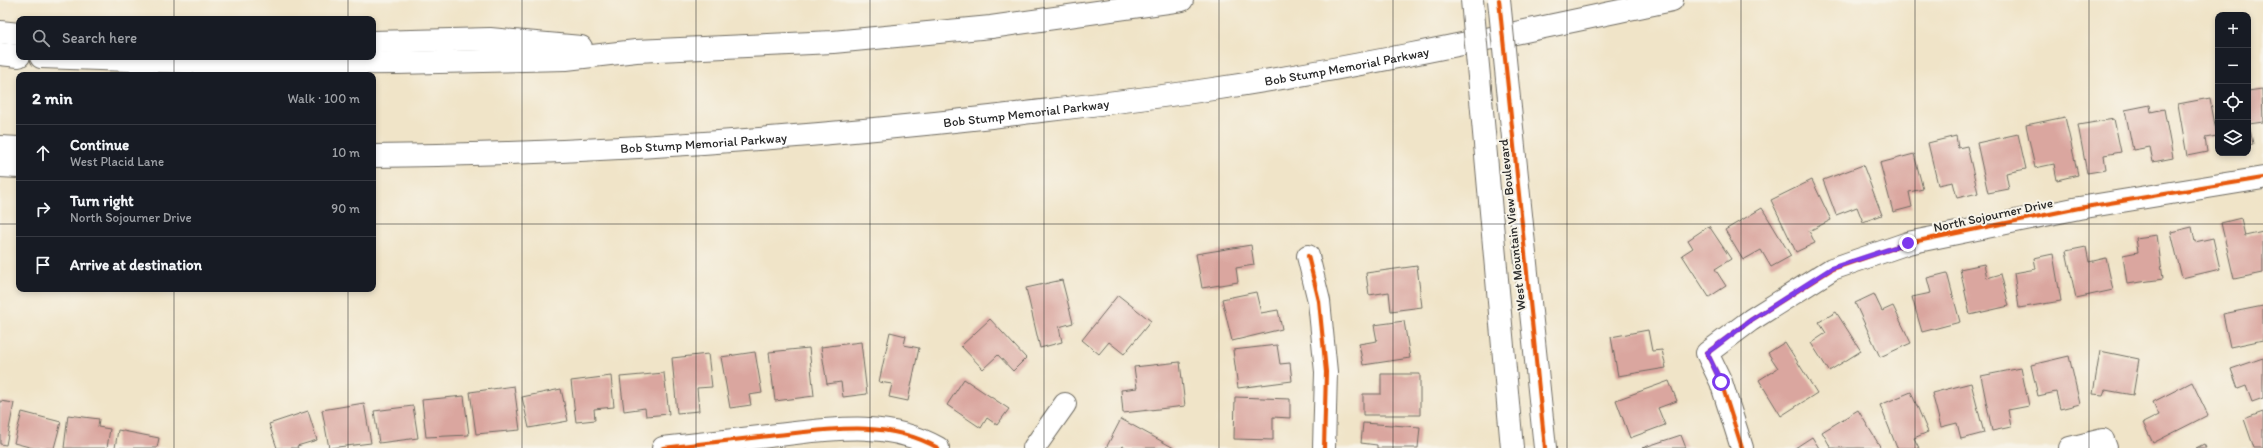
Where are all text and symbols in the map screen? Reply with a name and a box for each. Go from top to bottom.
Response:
map controls [2215,12,2251,156]
button: + [2215,12,2251,48]
search box [16,16,376,60]
icon: search [30,27,52,49]
text: Search here [62,29,137,47]
street label: Bob Stump Memorial Parkway [1263,43,1430,88]
button: − [2215,48,2251,84]
button: locate [2215,84,2251,120]
text: 2 min [32,88,72,108]
text: Walk · 100 m [287,91,360,106]
street label: Bob Stump Memorial Parkway [942,95,1110,130]
button: layers [2215,120,2251,156]
street label: Bob Stump Memorial Parkway [620,129,788,156]
text: Continue [70,136,129,154]
street label: West Mountain View Boulevard [1496,138,1528,312]
icon: ahead [32,142,54,164]
text: 10 m [332,145,360,160]
text: West Placid Lane [70,154,164,169]
text: Turn right [70,192,134,210]
street label: North Sojourner Drive [1932,195,2054,235]
icon: right [32,198,54,220]
text: 90 m [331,201,360,216]
text: North Sojourner Drive [70,210,192,225]
route end [1899,234,1917,252]
icon: arrive [32,254,54,276]
text: Arrive at destination [70,256,202,274]
route start [1712,373,1730,391]

